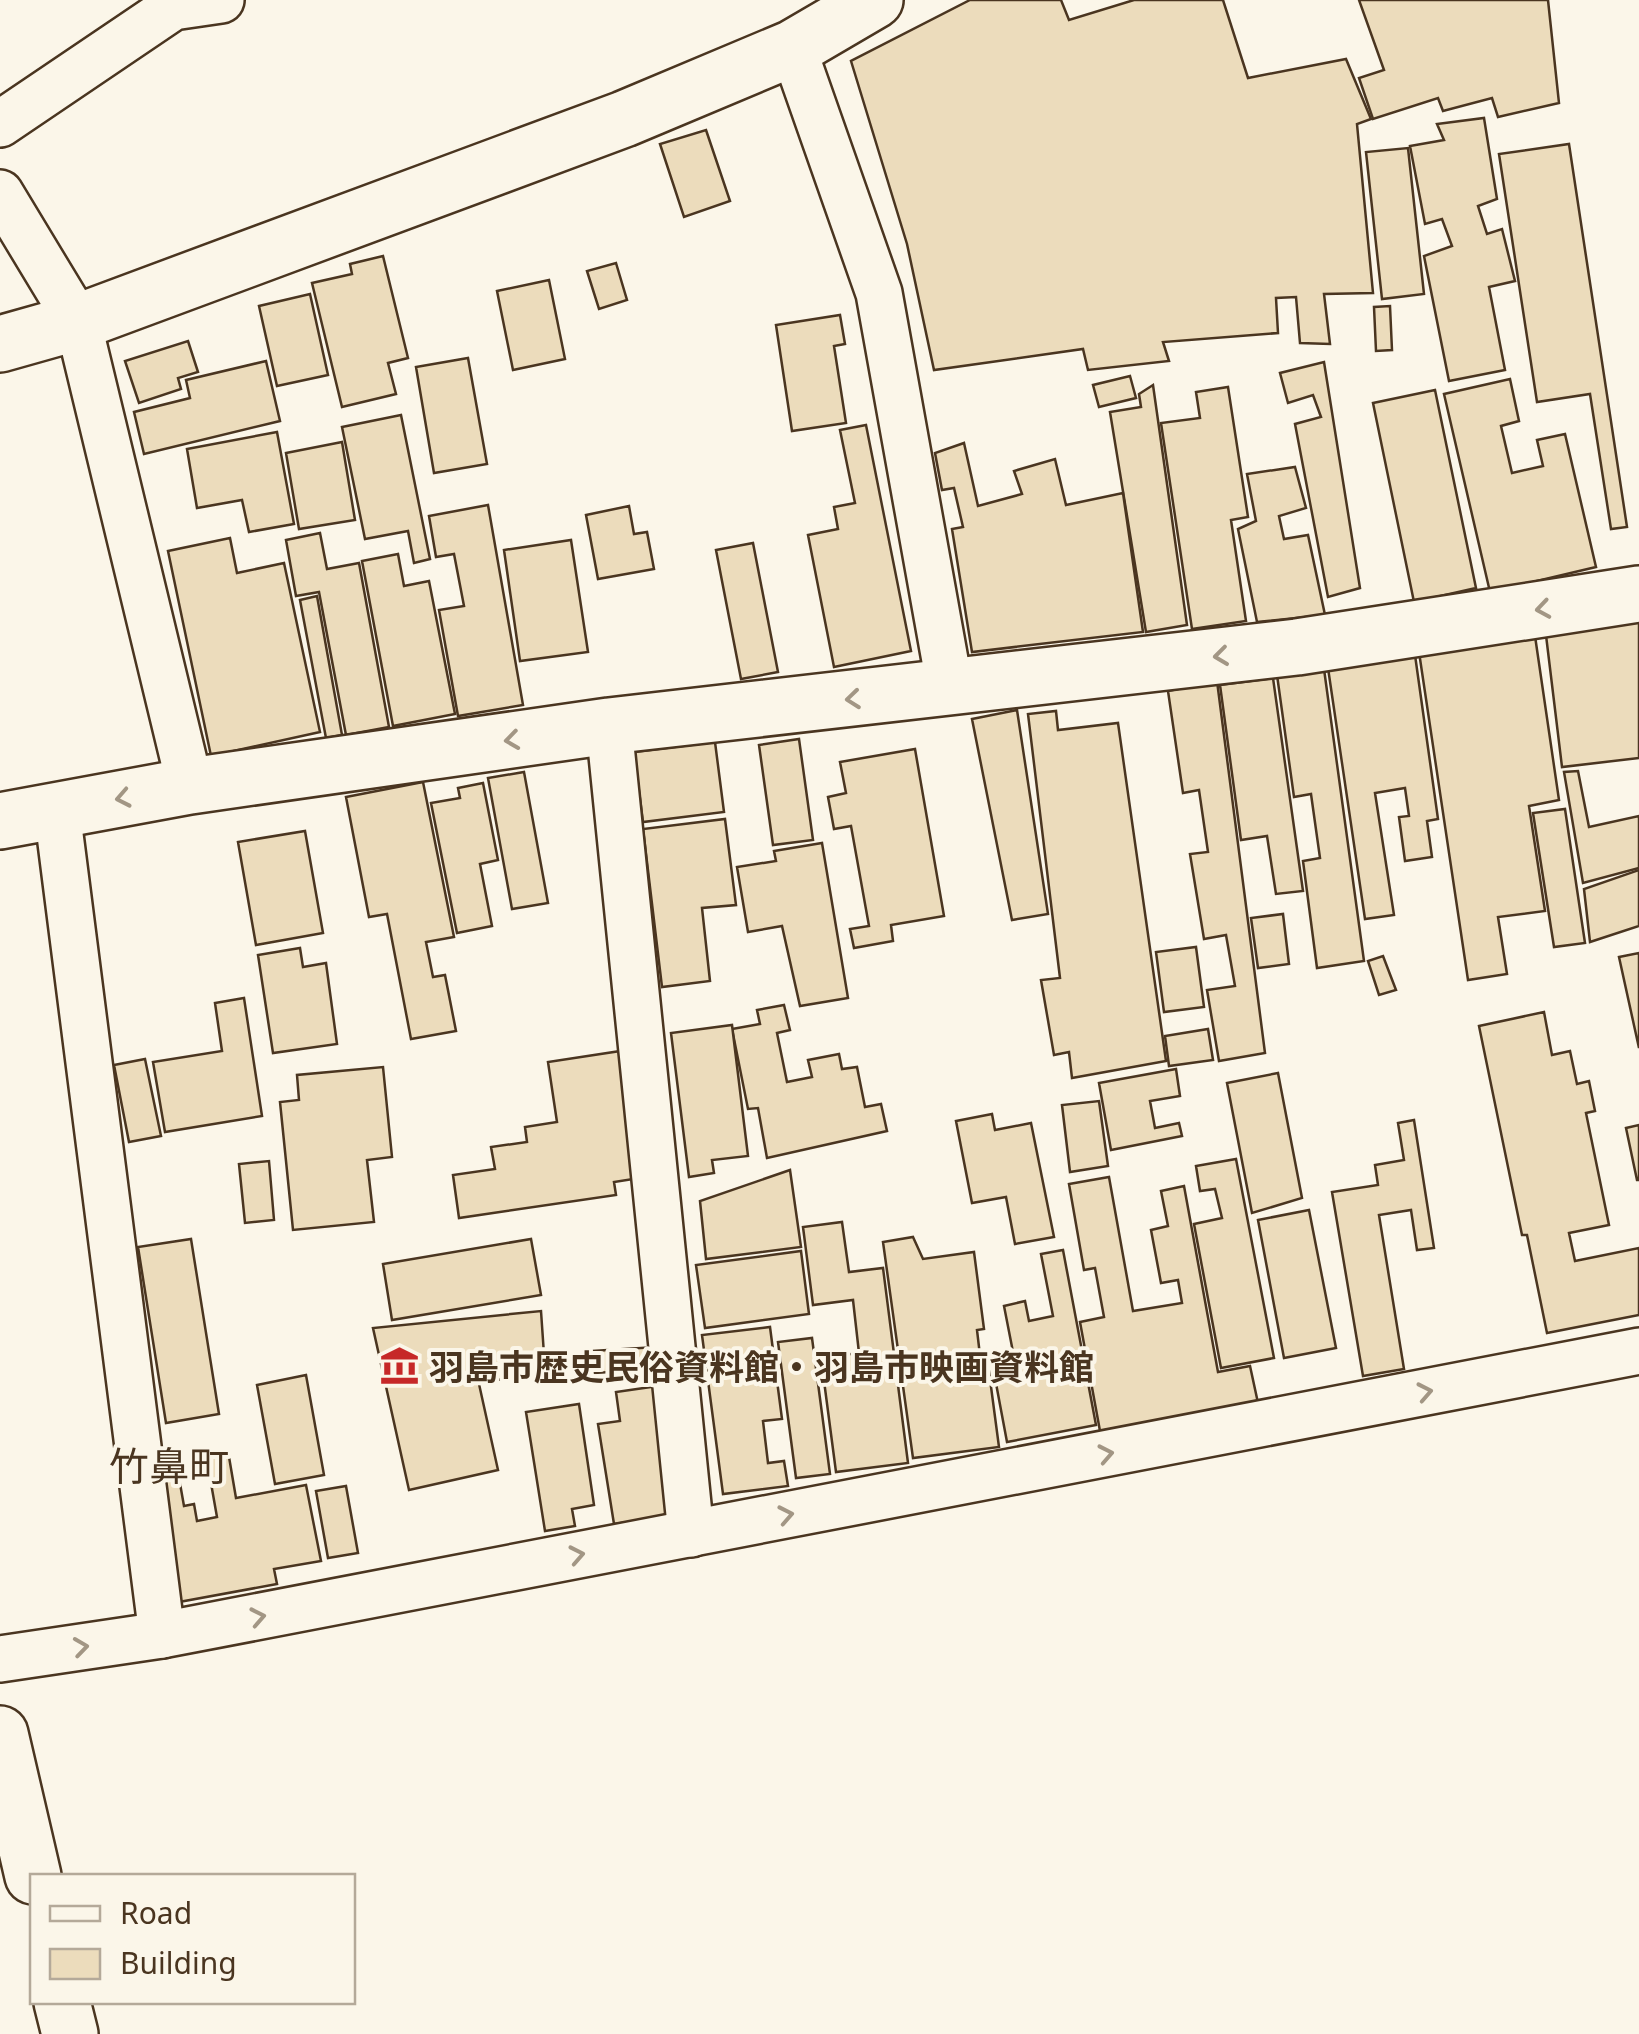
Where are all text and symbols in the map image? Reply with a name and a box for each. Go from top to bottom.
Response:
one-way arrow [1534,598,1551,619]
one-way arrow [1213,645,1229,666]
one-way arrow [844,688,860,709]
one-way arrow [504,729,520,750]
one-way arrow [115,787,131,808]
place label: 羽島市歴史民俗資料館・羽島市映画資料館 [429,1343,1094,1390]
museum icon: 羽島市歴史民俗資料館・羽島市映画資料館 [378,1345,420,1387]
one-way arrow [1416,1383,1433,1404]
district label: 竹鼻町 [109,1438,229,1493]
one-way arrow [1097,1444,1114,1465]
one-way arrow [778,1505,795,1526]
one-way arrow [568,1546,585,1567]
one-way arrow [249,1607,266,1628]
one-way arrow [73,1637,89,1658]
legend [30,1874,355,2004]
text: Road [120,1892,192,1933]
text: Building [120,1942,237,1983]

